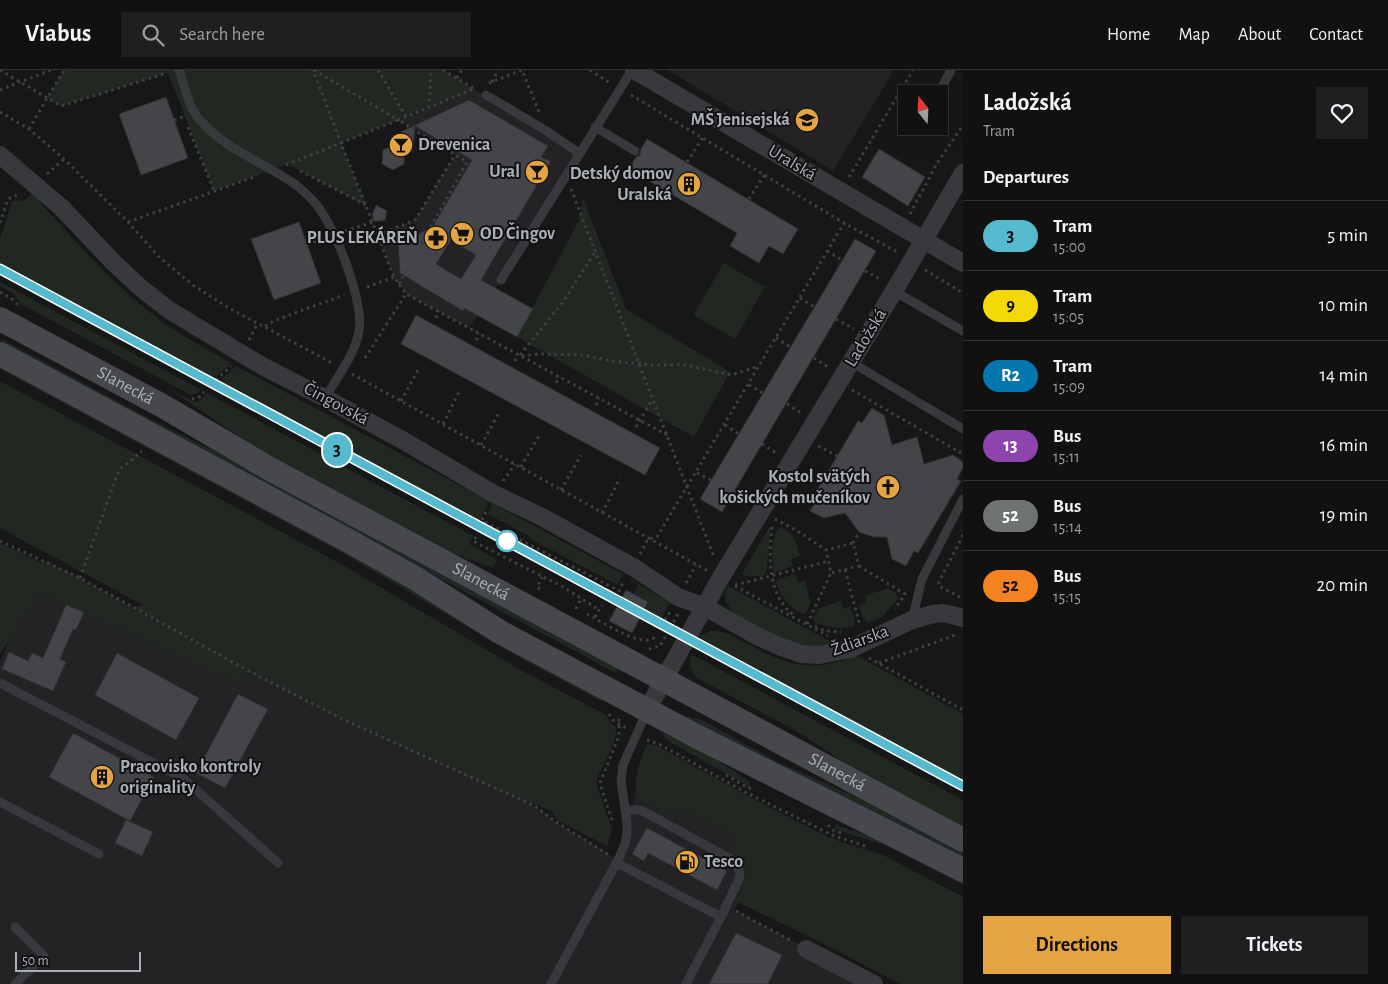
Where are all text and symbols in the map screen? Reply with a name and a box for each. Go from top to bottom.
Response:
search box [121,12,471,57]
icon: search [139,21,167,49]
text: Viabus [25,22,91,46]
text: Search here [179,25,265,44]
text: Home [1107,26,1150,44]
text: Map [1178,26,1210,44]
text: About [1238,26,1281,44]
text: Contact [1309,26,1363,44]
north arrow [898,85,948,135]
map controls [898,85,948,135]
button: heart [1316,87,1368,139]
text: Ladožská [983,91,1072,115]
school or university icon: MŠ Jenisejská [794,107,820,133]
place label: MŠ Jenisejská [691,108,790,129]
text: Tram [983,123,1015,139]
bar icon: Drevenica [388,132,414,158]
place label: Drevenica [418,136,491,154]
street label: Uralská [765,142,819,184]
bar icon: Ural [524,159,550,185]
place label: Ural [489,163,520,181]
place label: Detský domov Uralská [570,165,672,204]
text: Departures [983,168,1069,187]
building icon: Detský domov Uralská [676,171,702,197]
text: Tram [1053,217,1092,236]
supermarket icon: OD Čingov [449,221,475,247]
place label: OD Čingov [480,222,555,243]
pharmacy icon: PLUS LEKÁREŇ [423,225,449,251]
place label: PLUS LEKÁREŇ [307,226,418,247]
text: 5 min [1327,226,1368,245]
text: 3 [1007,227,1014,245]
text: 15:00 [1053,239,1086,255]
text: Tram [1053,287,1092,306]
text: 10 min [1319,296,1368,315]
text: 9 [1006,297,1015,315]
street label: Ladožská [842,306,890,370]
text: 15:05 [1053,309,1084,325]
text: Tram [1053,357,1092,376]
street label: Slanecká [94,363,157,408]
text: 14 min [1320,366,1368,385]
text: R2 [1001,367,1020,385]
street label: Čingovská [301,377,373,429]
text: 15:09 [1053,379,1085,395]
text: Bus [1053,427,1081,446]
line badge: 3 [321,434,353,466]
text: 16 min [1320,436,1368,455]
text: 13 [1003,437,1018,455]
text: 3 [333,441,341,459]
text: 15:11 [1053,449,1080,465]
place label: Kostol svätých košických mučeníkov [719,468,870,507]
church icon: Kostol svätých košických mučeníkov [875,474,901,500]
text: Bus [1053,497,1081,516]
text: 19 min [1320,506,1368,525]
text: 52 [1002,507,1019,525]
text: 15:14 [1053,519,1082,535]
unlabelled marker [496,530,518,552]
street label: Slanecká [449,559,512,604]
text: Bus [1053,567,1081,586]
text: 20 min [1317,576,1368,595]
text: 52 [1002,577,1019,595]
text: 15:15 [1053,589,1081,605]
street label: Ždiarska [828,620,891,660]
street label: Slanecká [806,750,868,795]
place label: Pracovisko kontroly originality [120,758,262,797]
building icon: Pracovisko kontroly originality [89,764,115,790]
fuel station icon: Tesco [674,849,700,875]
place label: Tesco [704,853,743,871]
button: Directions [983,916,1171,974]
button: Tickets [1181,916,1368,974]
scale bar [15,949,141,972]
text: 50 m [22,954,49,968]

